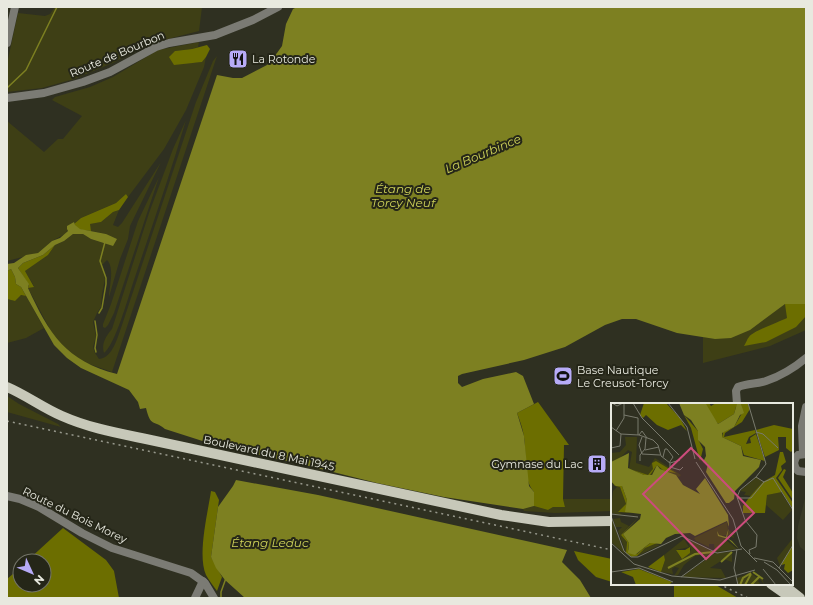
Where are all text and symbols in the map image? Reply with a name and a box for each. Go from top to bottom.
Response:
street label: Route de Bourbon [67,28,167,80]
restaurant icon: La Rotonde [227,48,249,70]
place label: La Rotonde [252,52,316,66]
water label: La Bourbince [443,131,523,176]
water label: Étang de Torcy Neuf [371,181,437,210]
place label: Base Nautique Le Creusot-Torcy [577,363,669,390]
sports icon: Base Nautique Le Creusot-Torcy [552,365,574,387]
inset map [611,403,793,585]
street label: Boulevard du 8 Mai 1945 [202,432,336,474]
building icon: Gymnase du Lac [586,453,608,475]
place label: Gymnase du Lac [491,457,583,471]
street label: Route du Bois Morey [21,484,129,546]
water label: Étang Leduc [231,535,309,550]
north arrow [12,553,52,593]
text: N [31,572,47,588]

